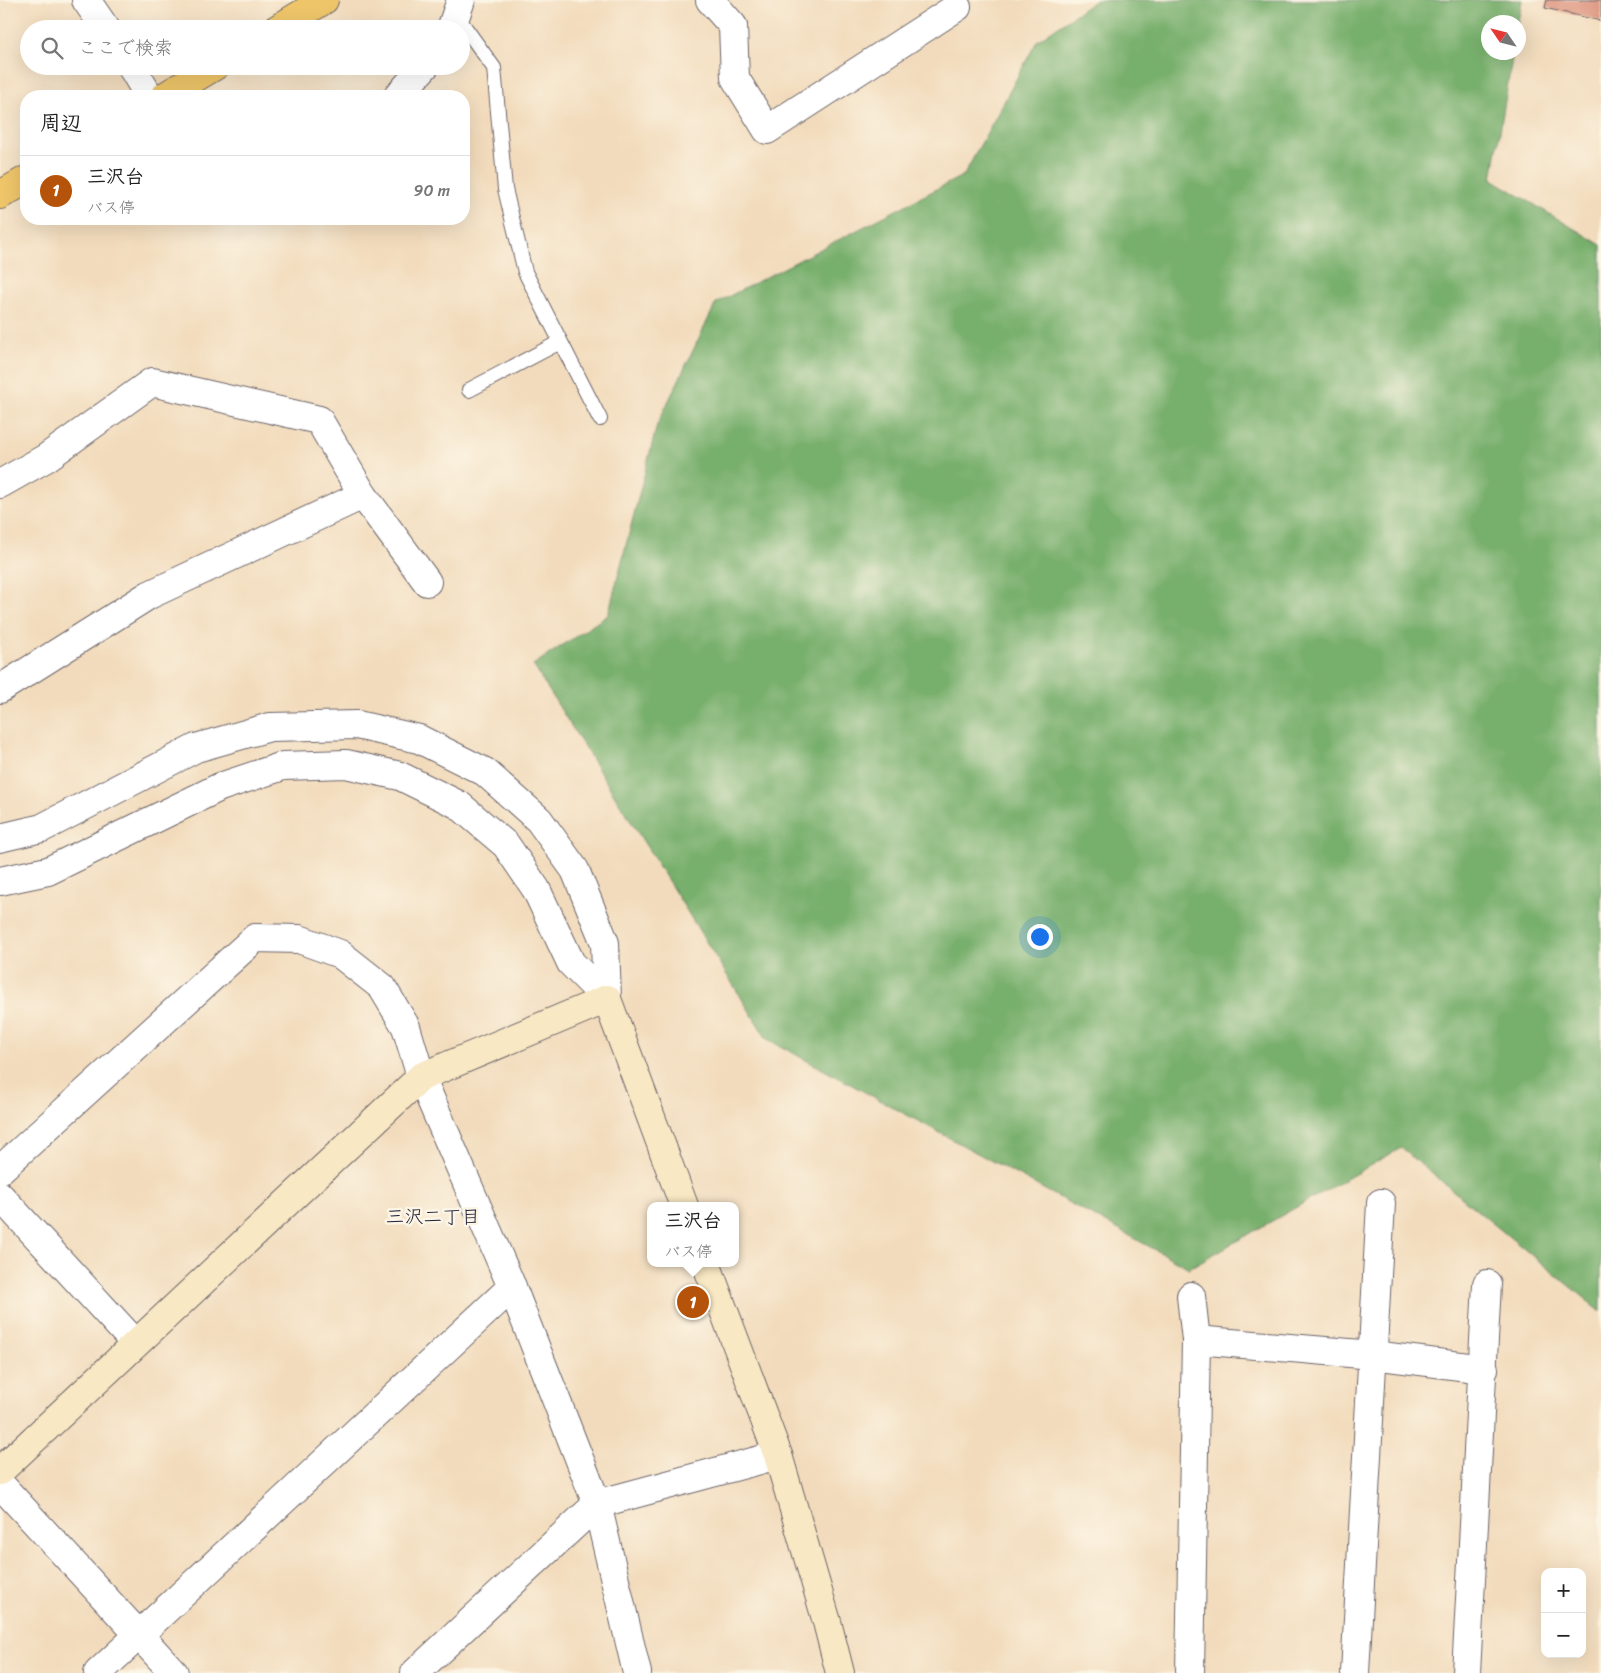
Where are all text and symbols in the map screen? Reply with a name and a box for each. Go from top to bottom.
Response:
north arrow [1481,15,1526,60]
search box [20,20,470,75]
text: ここで検索 [78,31,173,64]
icon: search [38,34,66,62]
text: 周辺 [40,104,82,142]
text: 三沢台 [87,160,144,193]
text: 1 [53,176,59,205]
text: 90 m [414,176,450,205]
text: バス停 [87,193,135,222]
your location [1027,924,1053,950]
district label: 三沢二丁目 [385,1200,481,1233]
popup [647,1202,739,1267]
text: 三沢台 [664,1204,722,1237]
text: バス停 [664,1237,713,1266]
pin: 1 [677,1283,709,1321]
map controls [1541,1568,1586,1658]
button: + [1541,1568,1586,1613]
button: − [1541,1613,1586,1658]

